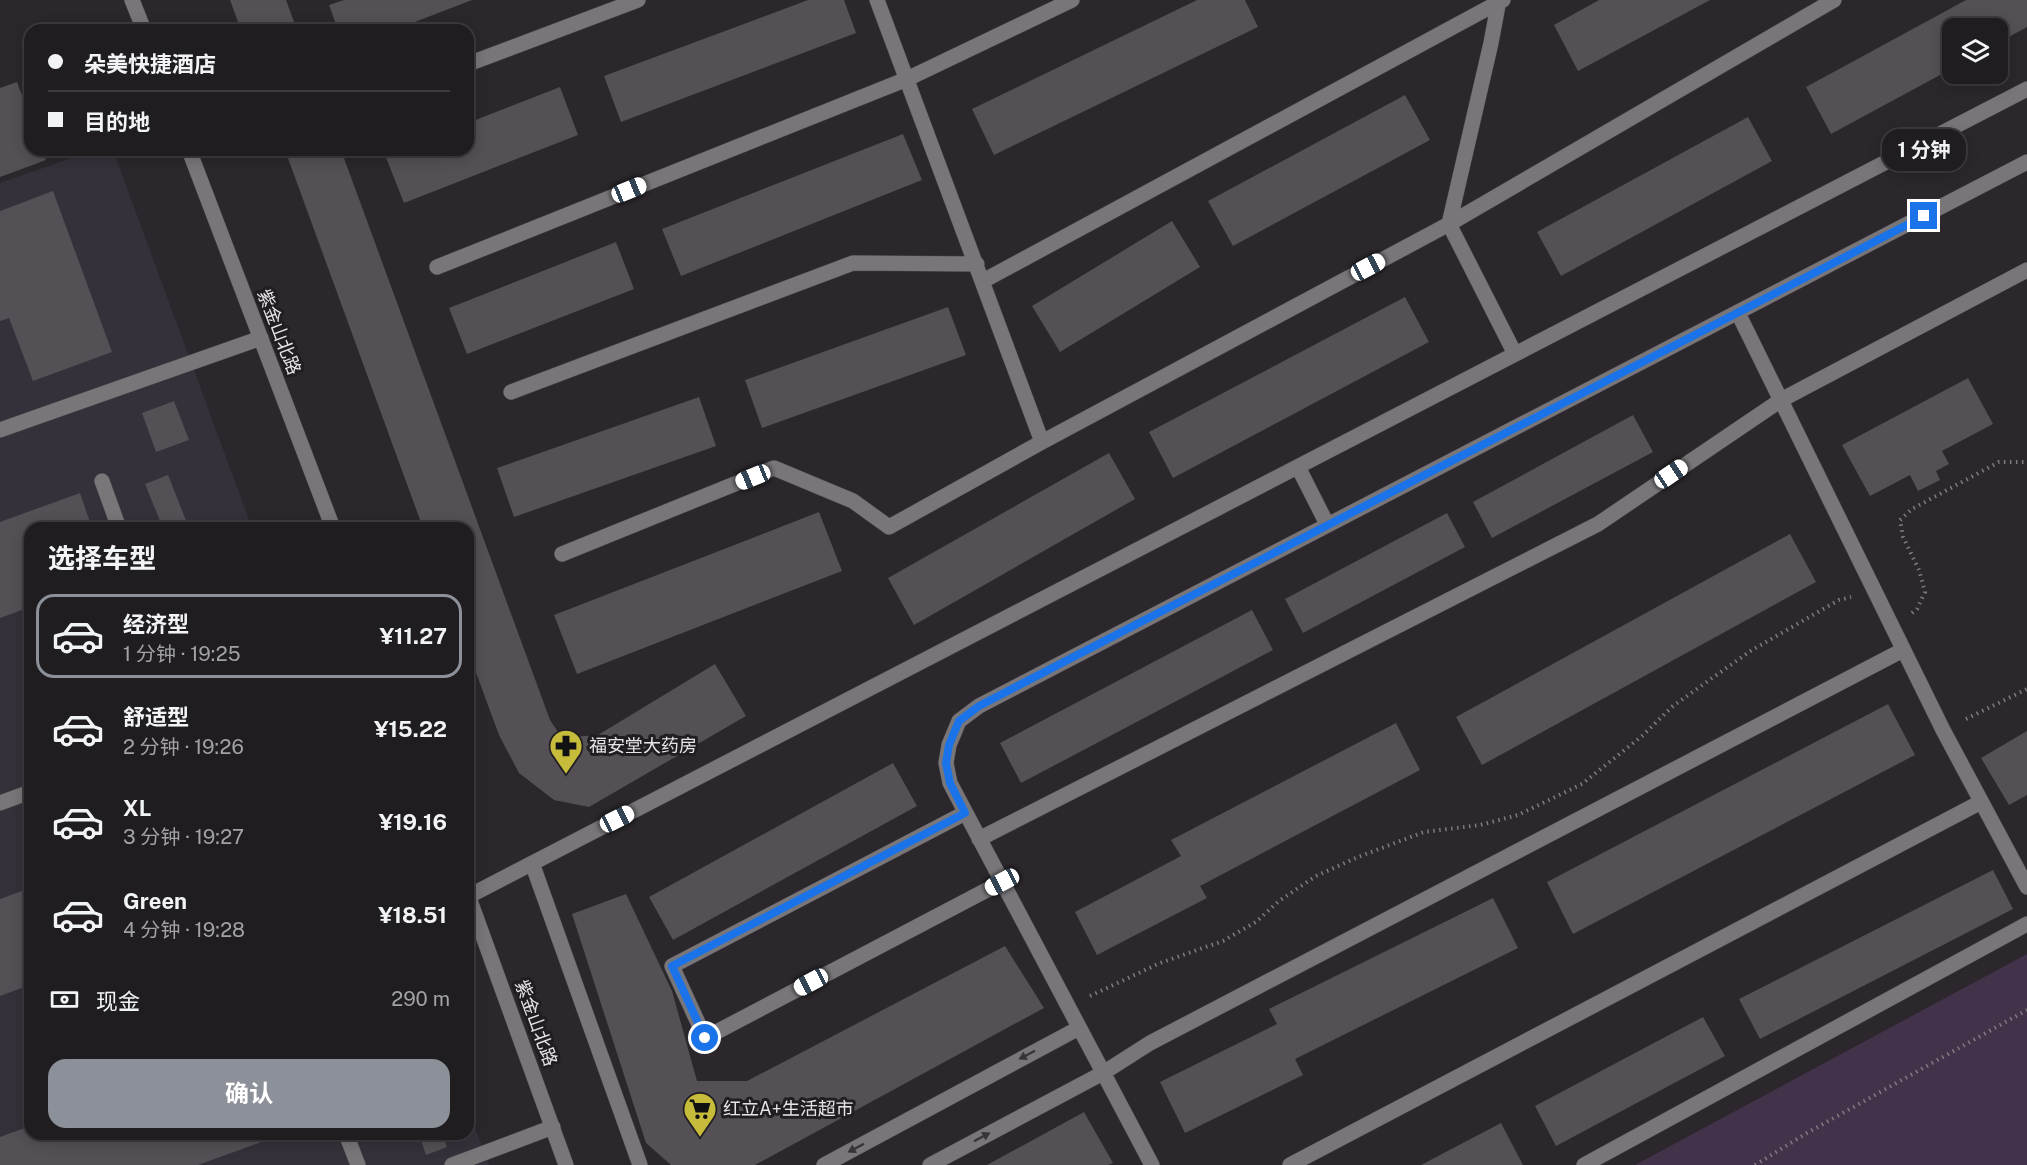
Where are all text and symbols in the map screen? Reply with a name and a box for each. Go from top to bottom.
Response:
map controls [1942,18,2008,84]
button: layers [1942,18,2008,84]
text: 朵美快捷酒店 [84,51,216,77]
text: 目的地 [84,109,150,135]
callout: 1 分钟 [1882,129,1966,171]
text: 1 分钟 [1897,138,1951,162]
car [609,175,649,205]
route end [1910,202,1937,229]
car [1348,251,1388,283]
street label: 紫金山北路 [254,286,305,378]
car [1651,456,1691,492]
car [733,462,773,492]
text: 选择车型 [48,542,156,574]
icon: car [51,609,105,663]
text: 经济型 [123,611,189,637]
text: ¥11.27 [380,623,447,649]
text: 1 分钟 · 19:25 [123,642,240,666]
icon: car [51,702,105,756]
text: 舒适型 [123,704,189,730]
text: ¥15.22 [374,716,447,742]
pharmacy icon: 福安堂大药房 [548,728,584,775]
text: 2 分钟 · 19:26 [123,735,244,759]
place label: 福安堂大药房 [589,735,697,756]
icon: car [51,795,105,849]
text: XL [123,795,151,821]
car [597,803,637,835]
text: ¥19.16 [379,809,447,835]
text: 3 分钟 · 19:27 [123,825,244,849]
car [982,866,1022,898]
icon: car [51,888,105,942]
text: Green [123,888,187,914]
text: ¥18.51 [378,902,447,928]
text: 4 分钟 · 19:28 [123,918,245,942]
car [791,966,831,998]
street label: 紫金山北路 [511,977,562,1069]
icon: cash [48,983,81,1016]
text: 290 m [391,987,450,1011]
text: 现金 [96,988,140,1014]
route start [691,1024,718,1051]
one-way arrow [1019,1050,1036,1060]
button: 确认 [48,1059,450,1128]
supermarket icon: 红立A+生活超市 [682,1091,718,1138]
place label: 红立A+生活超市 [723,1098,854,1119]
one-way arrow [974,1132,991,1142]
one-way arrow [847,1143,864,1153]

